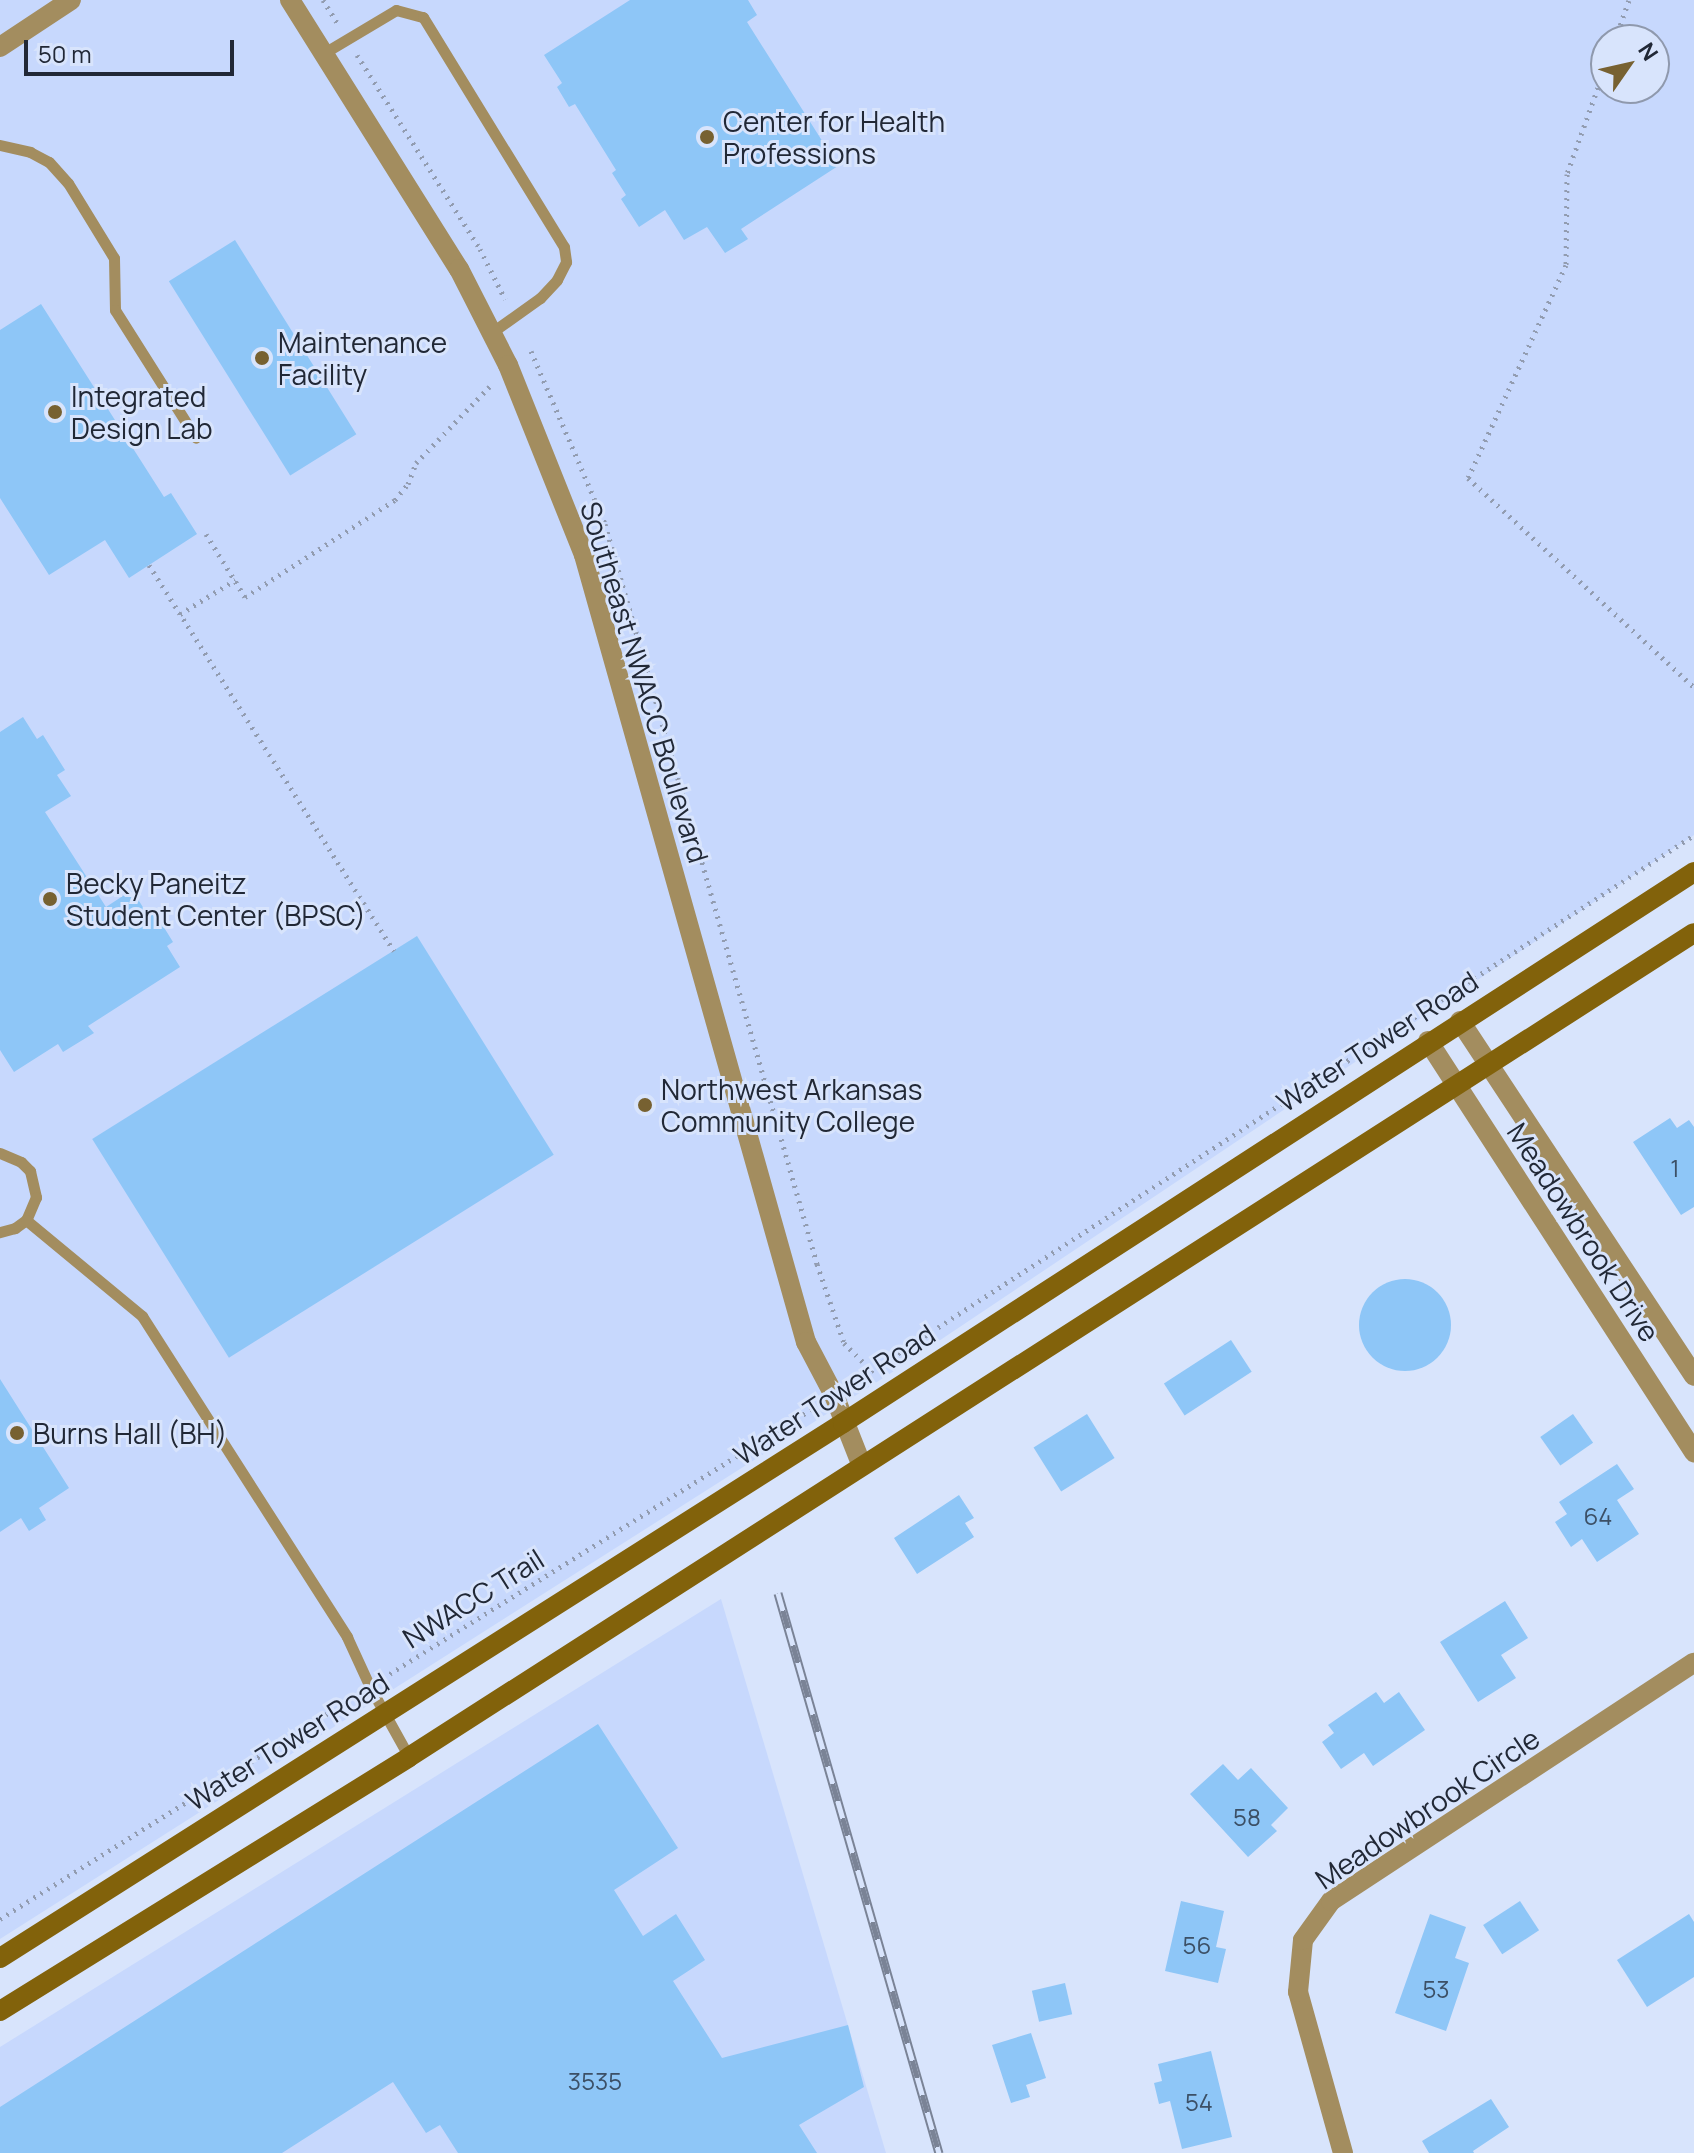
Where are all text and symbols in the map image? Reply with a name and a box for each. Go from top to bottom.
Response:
scale bar [28,24,238,74]
north arrow [1590,24,1670,104]
text: 50 m [38,37,92,70]
text: N [1631,37,1665,67]
place label: Center for Health Professions [723,104,945,170]
marker: Center for Health Professions [698,128,716,146]
place label: Maintenance Facility [278,325,447,391]
marker: Maintenance Facility [253,349,271,367]
place label: Integrated Design Lab [71,379,213,445]
marker: Integrated Design Lab [46,403,64,421]
street label: Southeast NWACC Boulevard [574,497,716,867]
place label: Becky Paneitz Student Center (BPSC) [66,866,366,932]
marker: Becky Paneitz Student Center (BPSC) [41,890,59,908]
street label: Water Tower Road [1270,963,1484,1119]
place label: Northwest Arkansas Community College [661,1072,922,1138]
marker: Northwest Arkansas Community College [636,1096,654,1114]
street label: Meadowbrook Drive [1501,1116,1667,1348]
house number: 1 [1670,1154,1680,1182]
street label: Water Tower Road [727,1316,941,1472]
place label: Burns Hall (BH) [33,1416,227,1450]
marker: Burns Hall (BH) [8,1424,26,1442]
house number: 64 [1583,1502,1613,1530]
street label: NWACC Trail [396,1541,550,1655]
street label: Water Tower Road [179,1665,395,1817]
street label: Meadowbrook Circle [1309,1721,1545,1895]
house number: 58 [1233,1803,1261,1831]
house number: 56 [1183,1931,1211,1959]
house number: 53 [1422,1975,1450,2003]
house number: 3535 [568,2067,622,2095]
house number: 54 [1185,2088,1213,2116]

